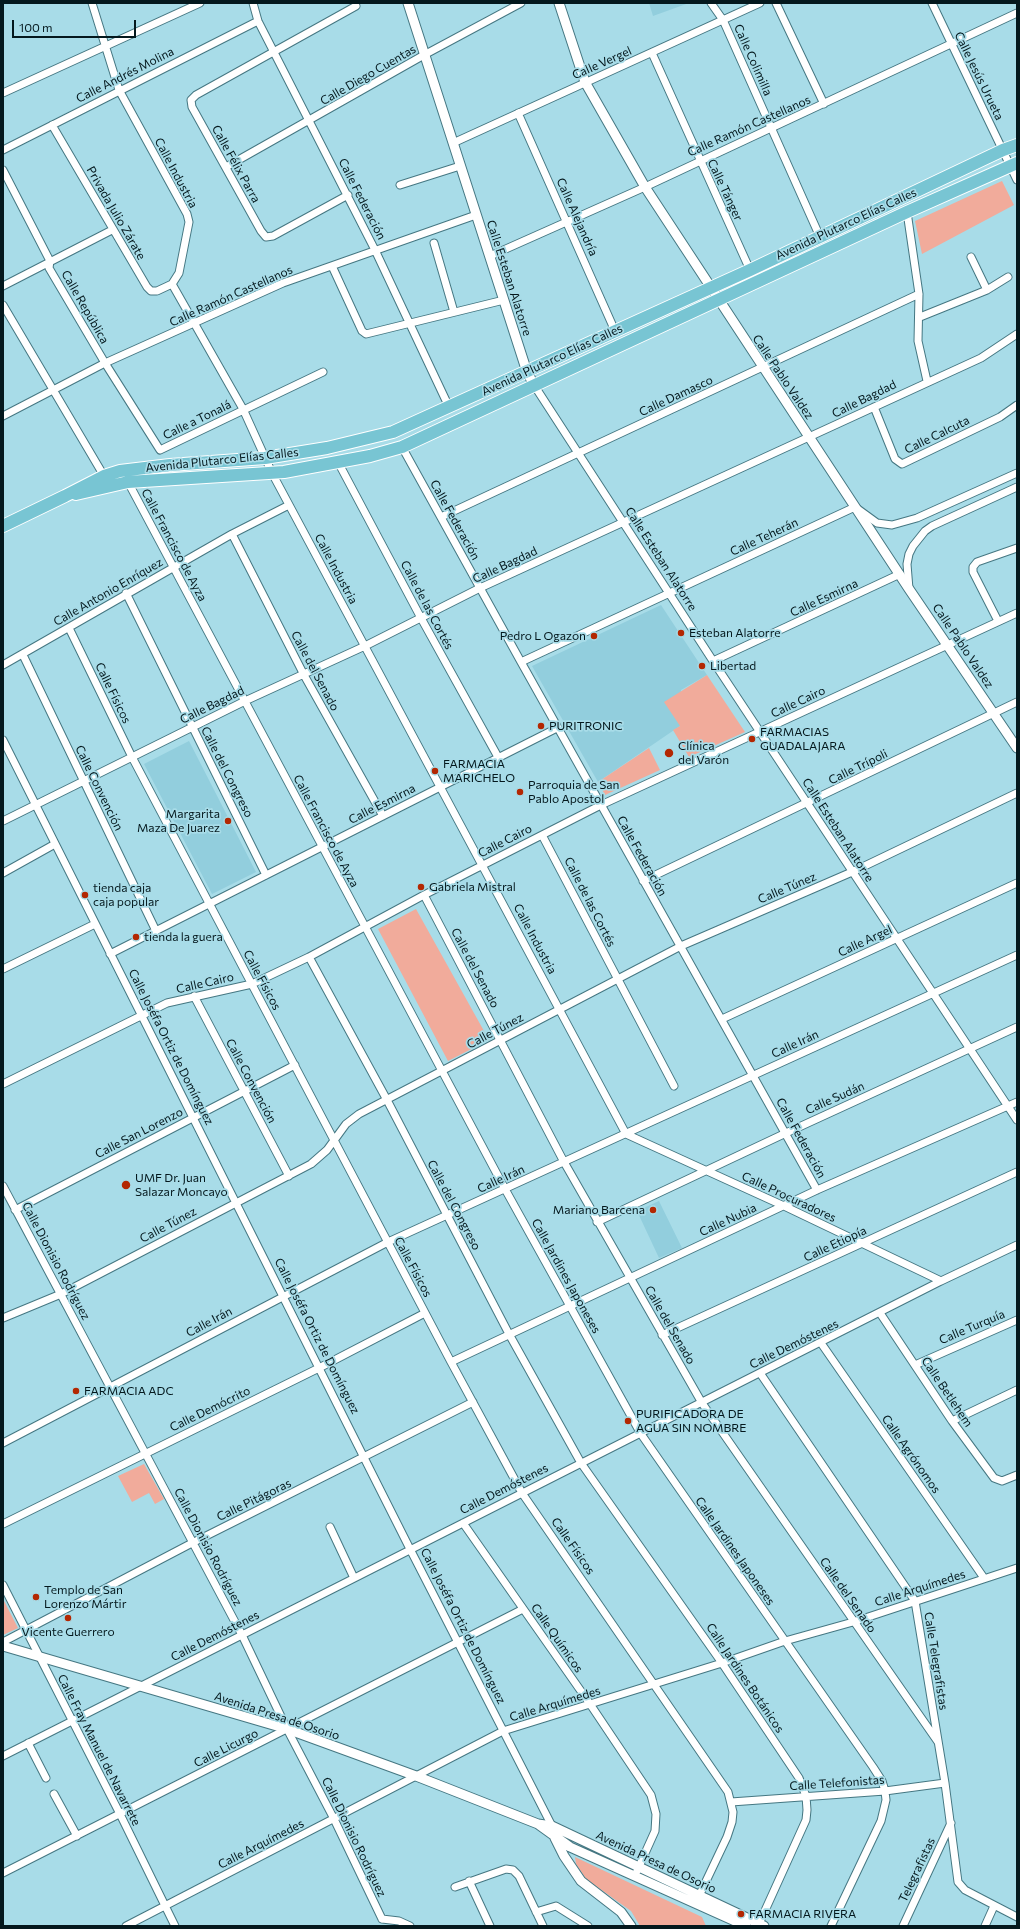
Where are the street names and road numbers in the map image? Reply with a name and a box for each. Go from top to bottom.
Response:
street label: Calle Colimilla [731,22,775,98]
street label: Calle Jesús Urueta [951,29,1007,123]
street label: Calle Diego Cuentas [318,42,418,108]
street label: Calle Andrés Molina [74,44,176,106]
street label: Calle Vergel [570,44,634,82]
street label: Calle Ramón Castellanos [685,92,813,160]
street label: Calle Félix Parra [209,123,263,205]
street label: Calle Industria [151,135,201,211]
street label: Calle Federación [335,156,389,242]
street label: Calle Tánger [704,157,746,223]
street label: Privada Julio Zárate [83,164,149,262]
street label: Calle Alejandría [553,176,601,258]
street label: Avenida Plutarco Elías Calles [773,185,919,263]
street label: Calle Esteban Alatorre [483,218,535,338]
street label: Calle Ramón Castellanos [167,262,295,330]
street label: Calle República [58,268,112,346]
street label: Avenida Plutarco Elías Calles [479,321,625,399]
street label: Calle Pablo Valdez [749,332,817,422]
street label: Calle Damasco [637,373,715,419]
street label: Calle Bagdad [829,377,899,421]
street label: Calle a Tonalá [161,397,233,443]
street label: Calle Calcuta [902,413,972,457]
street label: Avenida Plutarco Elías Calles [145,445,299,475]
street label: Calle Federación [427,477,483,563]
street label: Calle Francisco de Ayza [138,486,210,604]
street label: Calle Esteban Alatorre [622,504,700,614]
street label: Calle Teherán [728,515,800,559]
street label: Calle Industria [311,531,361,607]
street label: Calle Bagdad [470,544,540,586]
street label: Calle Antonio Enríquez [51,555,165,629]
street label: Calle de las Cortés [397,558,457,652]
street label: Calle Esmirna [788,576,860,620]
street label: Calle Pablo Valdez [929,601,997,691]
street label: Calle del Senado [288,629,342,713]
street label: Calle Físicos [92,660,134,726]
street label: Calle Bagdad [177,683,247,727]
street label: Calle Cairo [768,683,828,721]
street label: Calle del Congreso [198,724,256,820]
street label: Calle Convención [72,743,126,833]
street label: Calle Trípoli [826,746,890,788]
street label: Calle Francisco de Ayza [290,772,362,890]
street label: Calle Esteban Alatorre [799,775,877,885]
street label: Calle Esmirna [346,781,418,827]
street label: Calle Federación [614,813,670,899]
street label: Calle Cairo [476,821,534,861]
street label: Calle de las Cortés [561,855,619,949]
street label: Calle Túnez [756,869,818,907]
street label: Calle Industria [510,901,560,977]
street label: Calle Argel [836,922,894,960]
street label: Calle del Senado [448,926,502,1010]
street label: Calle Físicos [240,947,284,1013]
street label: Calle Joséfa Ortiz de Domínguez [125,967,217,1127]
street label: Calle Cairo [175,969,235,997]
street label: Calle Túnez [464,1010,526,1052]
street label: Calle Irán [769,1027,821,1061]
street label: Calle Convención [223,1036,279,1126]
street label: Calle Sudán [803,1079,867,1117]
street label: Calle Federación [773,1095,829,1181]
street label: Calle San Lorenzo [93,1105,185,1161]
street label: Calle del Congreso [424,1157,484,1253]
street label: Calle Irán [475,1162,527,1196]
street label: Calle Procuradores [739,1169,839,1225]
street label: Calle Dionisio Rodríguez [19,1200,93,1322]
street label: Calle Nubia [697,1200,759,1240]
street label: Calle Túnez [137,1204,199,1246]
street label: Calle Jardines Japoneses [528,1216,604,1336]
street label: Calle Etiopía [801,1223,869,1265]
street label: Calle Físicos [391,1234,435,1300]
street label: Calle Joséfa Ortiz de Domínguez [271,1256,363,1416]
street label: Calle del Senado [642,1283,698,1367]
street label: Calle Irán [183,1304,235,1340]
street label: Calle Turquía [937,1307,1007,1347]
street label: Calle Demóstenes [747,1316,841,1372]
street label: Calle Betlehem [918,1354,976,1430]
street label: Calle Demócrito [167,1383,253,1435]
street label: Calle Agrónomos [879,1412,943,1496]
street label: Calle Demóstenes [457,1461,551,1517]
street label: Calle Pitágoras [214,1476,294,1524]
street label: Calle Dionisio Rodríguez [171,1486,245,1608]
street label: Calle Jardines Japoneses [692,1494,778,1608]
street label: Calle Físicos [548,1515,598,1577]
street label: Calle Joséfa Ortiz de Domínguez [417,1546,509,1706]
street label: Calle del Senado [817,1555,879,1635]
street label: Calle Arquímedes [873,1567,967,1609]
street label: Calle Químicos [528,1601,586,1675]
street label: Calle Demóstenes [168,1608,262,1664]
street label: Calle Telegrafistas [921,1611,951,1711]
street label: Calle Jardines Botánicos [703,1621,787,1735]
street label: Calle Fray Manuel de Navarrete [54,1672,144,1828]
street label: Calle Arquímedes [508,1683,602,1725]
street label: Avenida Presa de Osorio [212,1689,342,1743]
street label: Calle Licurgo [191,1726,261,1770]
street label: Calle Telefonistas [789,1772,885,1794]
street label: Calle Dionisio Rodríguez [319,1775,389,1899]
street label: Calle Arquímedes [216,1816,306,1872]
street label: Avenida Presa de Osorio [594,1828,718,1896]
street label: Telegrafistas [896,1835,938,1905]

